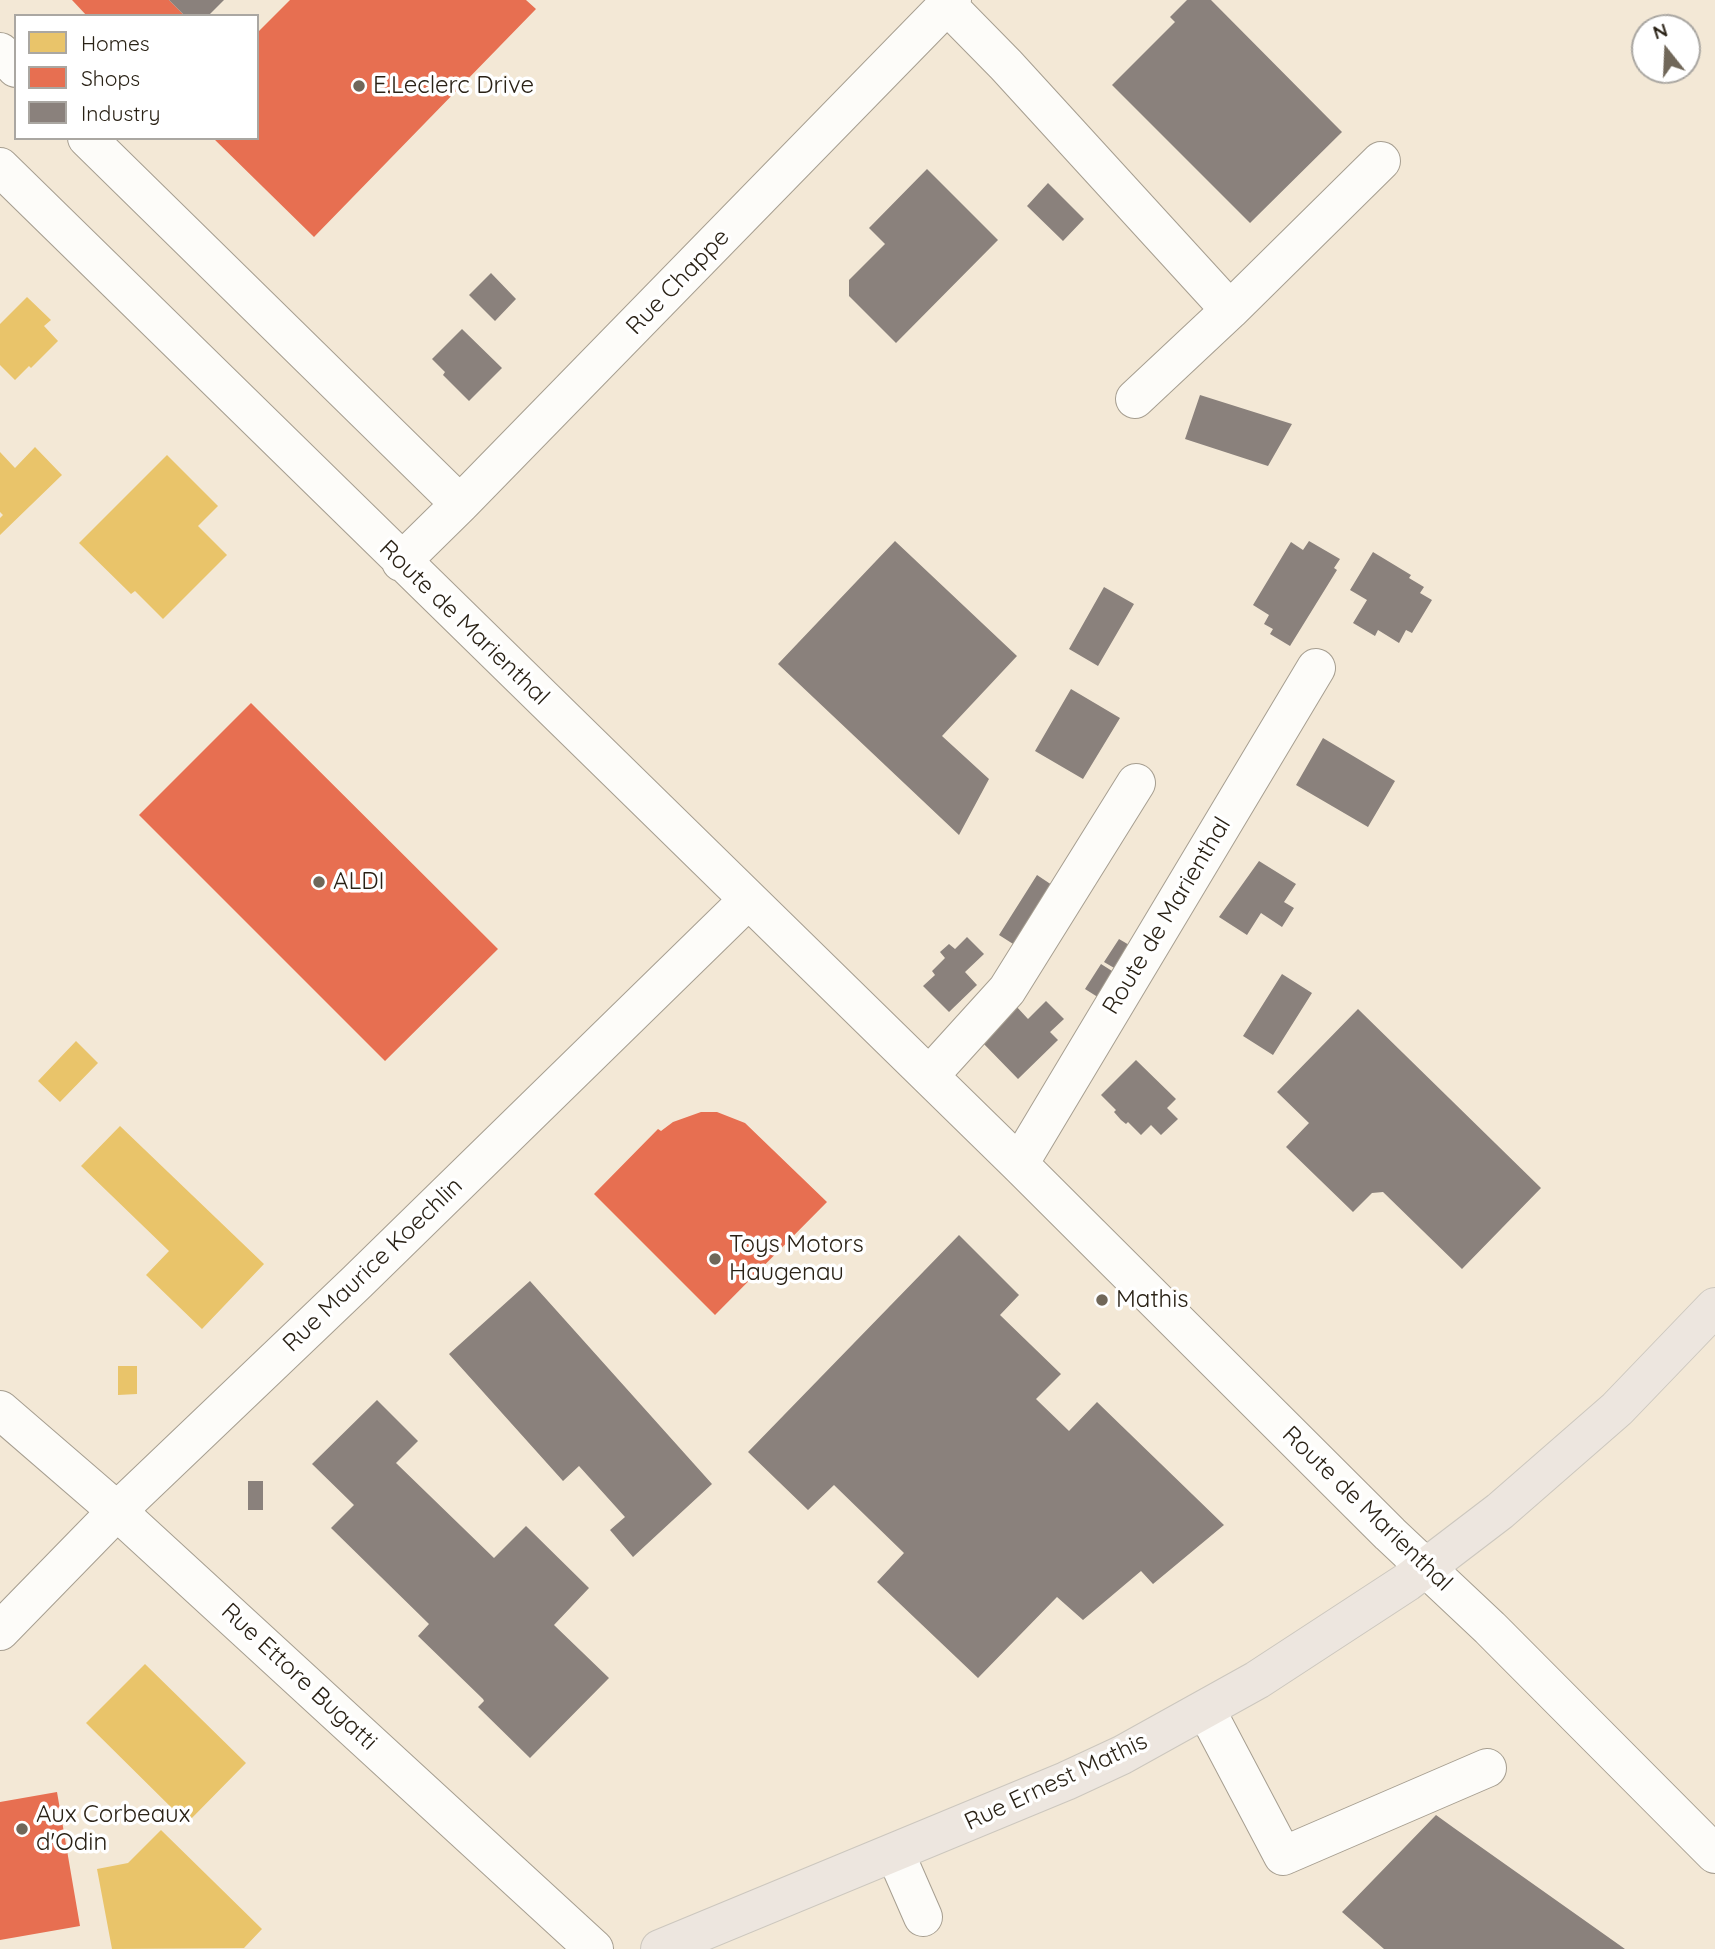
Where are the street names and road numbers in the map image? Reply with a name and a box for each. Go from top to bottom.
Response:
street label: Rue Chappe [620,223,736,341]
street label: Route de Marienthal [373,535,555,711]
street label: Route de Marienthal [1097,812,1237,1020]
street label: Rue Maurice Koechlin [277,1172,469,1358]
street label: Route de Marienthal [1276,1421,1458,1597]
street label: Rue Ettore Bugatti [215,1597,383,1757]
street label: Rue Ernest Mathis [960,1727,1152,1837]

